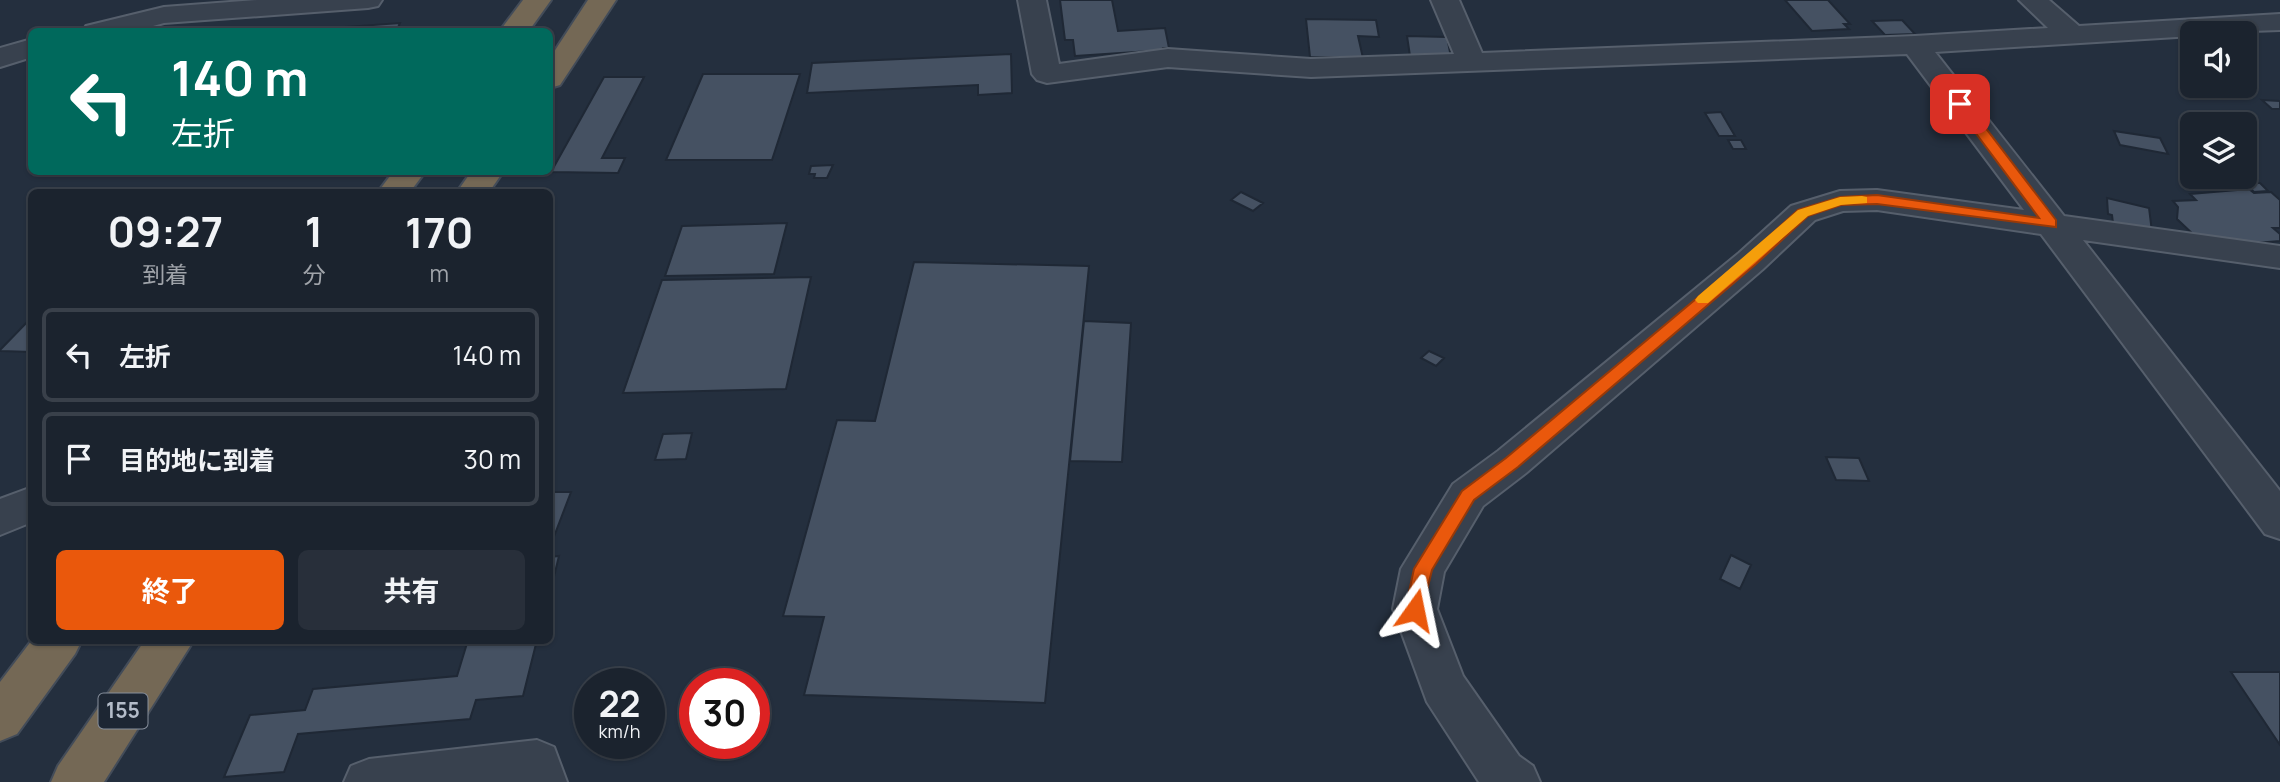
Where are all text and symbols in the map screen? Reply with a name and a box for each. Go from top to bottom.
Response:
map controls [2180,21,2257,189]
button: sound [2180,21,2257,98]
text: 140 m [171,44,308,111]
icon: left [56,56,147,147]
pin [1930,74,1990,134]
icon: arrive [1941,85,1979,123]
text: 左折 [171,111,235,155]
button: layers [2180,112,2257,189]
text: 09:27 [108,202,223,260]
text: 1 [305,202,323,260]
text: 170 [405,203,474,261]
text: m [430,257,449,289]
text: 到着 [142,258,188,290]
text: 分 [303,258,326,290]
icon: left [60,336,98,374]
text: 140 m [452,337,521,373]
text: 左折 [119,338,171,374]
icon: arrive [60,440,98,478]
text: 30 m [464,441,521,477]
text: 目的地に到着 [119,442,275,478]
button: 終了 [56,550,284,630]
button: 共有 [298,550,525,630]
position arrow [1378,573,1452,647]
speed limit sign: 30 [679,668,770,759]
text: 22 [599,680,640,728]
road number: 155 [99,694,148,728]
text: km/h [599,719,640,743]

